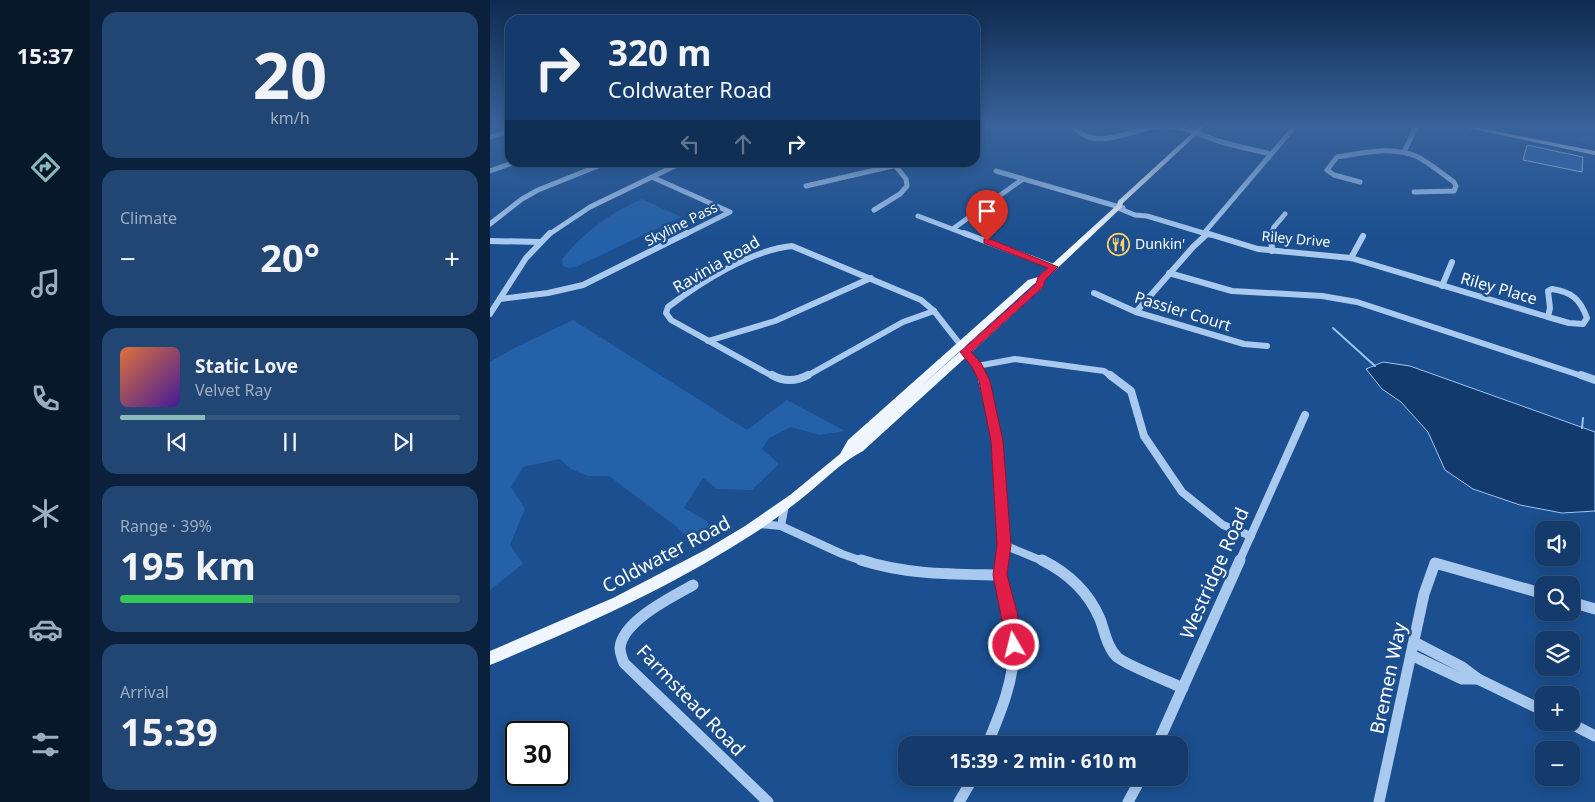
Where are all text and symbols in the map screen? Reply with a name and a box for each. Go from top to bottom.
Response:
text: 320 m [608,29,711,76]
text: 20 [253,30,327,118]
icon: right [525,35,590,100]
text: 15:37 [17,40,73,70]
text: Coldwater Road [608,74,772,104]
text: km/h [270,107,310,129]
icon: left [676,130,704,158]
icon: ahead [729,130,757,158]
icon: right [782,130,810,158]
icon: directions [28,150,63,185]
pin [966,190,1008,241]
street label: Skyline Pass [641,197,721,250]
icon: arrive [973,197,1001,225]
text: Climate [120,207,177,229]
street label: Riley Drive [1261,226,1331,251]
street label: Ravinia Road [669,230,763,298]
text: 20° [260,231,320,283]
restaurant icon: Dunkin' [1107,232,1131,256]
place label: Dunkin' [1135,234,1185,253]
text: − [120,239,136,277]
text: + [444,239,460,277]
icon: music [28,266,63,301]
street label: Riley Place [1458,267,1540,309]
street label: Passier Court [1132,286,1234,336]
text: Static Love [195,353,298,379]
text: Velvet Ray [195,379,272,401]
icon: phone [28,381,63,416]
icon: previous [163,428,191,456]
icon: pause [276,428,304,456]
icon: next [389,428,417,456]
icon: climate [28,496,63,531]
street label: Westridge Road [1173,503,1255,643]
street label: Coldwater Road [597,509,735,599]
text: Range · 39% [120,515,212,537]
map controls [1535,521,1580,786]
button: sound [1535,521,1580,566]
text: 195 km [120,539,256,591]
button: search [1535,576,1580,621]
icon: car [28,612,63,647]
position arrow [987,618,1039,670]
street label: Bremen Way [1364,620,1413,736]
button: layers [1535,631,1580,676]
street label: Farmstead Road [631,639,751,761]
text: Arrival [120,681,169,703]
button: + [1535,686,1580,731]
text: 15:39 [120,705,218,757]
speed limit sign: 30 [505,721,570,786]
icon: filters [28,727,63,762]
button: − [1535,741,1580,786]
text: 15:39 · 2 min · 610 m [949,748,1137,774]

